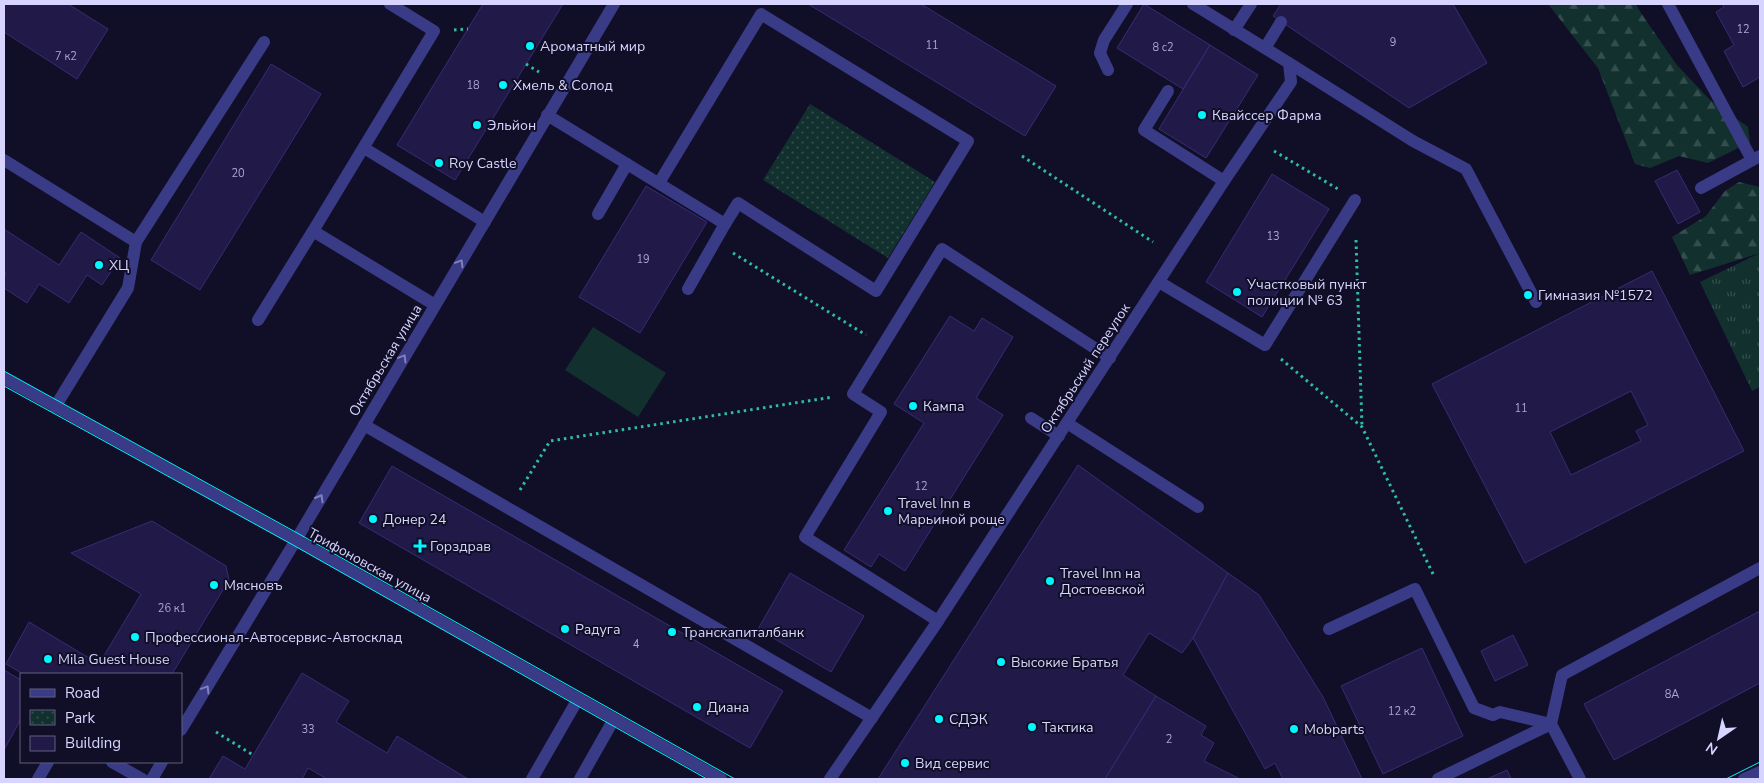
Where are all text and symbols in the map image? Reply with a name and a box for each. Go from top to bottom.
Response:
house number: 12 [1736,22,1750,37]
house number: 9 [1390,35,1396,50]
place label: Ароматный мир [540,37,645,56]
house number: 11 [925,38,939,53]
marker: Ароматный мир [524,40,536,52]
house number: 8 с2 [1152,40,1174,55]
house number: 7 к2 [55,49,77,64]
place label: Хмель & Солод [513,76,613,95]
house number: 18 [466,78,480,93]
marker: Хмель & Солод [497,79,509,91]
place label: Квайссер Фарма [1212,106,1322,125]
marker: Квайссер Фарма [1196,109,1208,121]
place label: Эльйон [487,116,536,135]
marker: Эльйон [471,119,483,131]
place label: Roy Castle [449,154,516,173]
marker: Roy Castle [433,157,445,169]
house number: 20 [231,166,245,181]
house number: 13 [1266,229,1280,244]
house number: 19 [636,252,650,267]
place label: ХЦ [109,256,129,275]
marker: ХЦ [93,259,105,271]
one-way arrow [453,260,463,269]
place label: Участковый пункт полиции № 63 [1246,275,1367,310]
marker: Участковый пункт полиции № 63 [1231,286,1243,298]
place label: Гимназия №1572 [1538,286,1653,305]
marker: Гимназия №1572 [1522,289,1534,301]
street label: Октябрьский переулок [1036,299,1135,437]
street label: Октябрьская улица [344,301,426,420]
one-way arrow [397,354,407,363]
place label: Кампа [923,397,964,416]
marker: Кампа [907,400,919,412]
house number: 11 [1514,401,1528,416]
house number: 12 [914,479,928,494]
one-way arrow [314,494,324,503]
place label: Travel Inn в Марьиной роще [898,494,1005,529]
marker: Travel Inn в Марьиной роще [882,505,894,517]
place label: Донер 24 [383,510,446,529]
marker: Донер 24 [367,513,379,525]
street label: Трифоновская улица [305,524,435,607]
place label: Горздрав [430,537,491,556]
marker: Горздрав [414,540,426,552]
place label: Travel Inn на Достоевской [1060,564,1145,599]
marker: Travel Inn на Достоевской [1044,575,1056,587]
place label: Мясновъ [224,576,283,595]
marker: Мясновъ [208,579,220,591]
house number: 26 к1 [158,601,186,616]
place label: Радуга [575,620,621,639]
marker: Радуга [559,623,571,635]
place label: Транскапиталбанк [682,623,805,642]
marker: Транскапиталбанк [666,626,678,638]
place label: Профессионал-Автосервис-Автосклад [145,628,402,647]
marker: Профессионал-Автосервис-Автосклад [129,631,141,643]
house number: 4 [633,637,640,652]
place label: Mila Guest House [58,650,169,669]
marker: Mila Guest House [42,653,54,665]
place label: Высокие Братья [1011,653,1118,672]
marker: Высокие Братья [995,656,1007,668]
legend [20,673,182,763]
text: Road [65,683,100,703]
one-way arrow [200,685,210,694]
house number: 8А [1665,687,1679,702]
place label: Диана [707,698,749,717]
marker: Диана [691,701,703,713]
house number: 12 к2 [1388,704,1416,719]
text: Park [65,708,95,728]
place label: СДЭК [949,710,988,729]
marker: СДЭК [933,713,945,725]
north arrow [1694,713,1744,763]
place label: Тактика [1042,718,1094,737]
place label: Mobparts [1304,720,1365,739]
marker: Тактика [1026,721,1038,733]
house number: 33 [301,722,315,737]
marker: Mobparts [1288,723,1300,735]
house number: 2 [1166,732,1172,747]
text: Building [65,733,121,753]
text: N [1702,738,1722,759]
place label: Вид сервис [915,754,990,773]
marker: Вид сервис [899,757,911,769]

